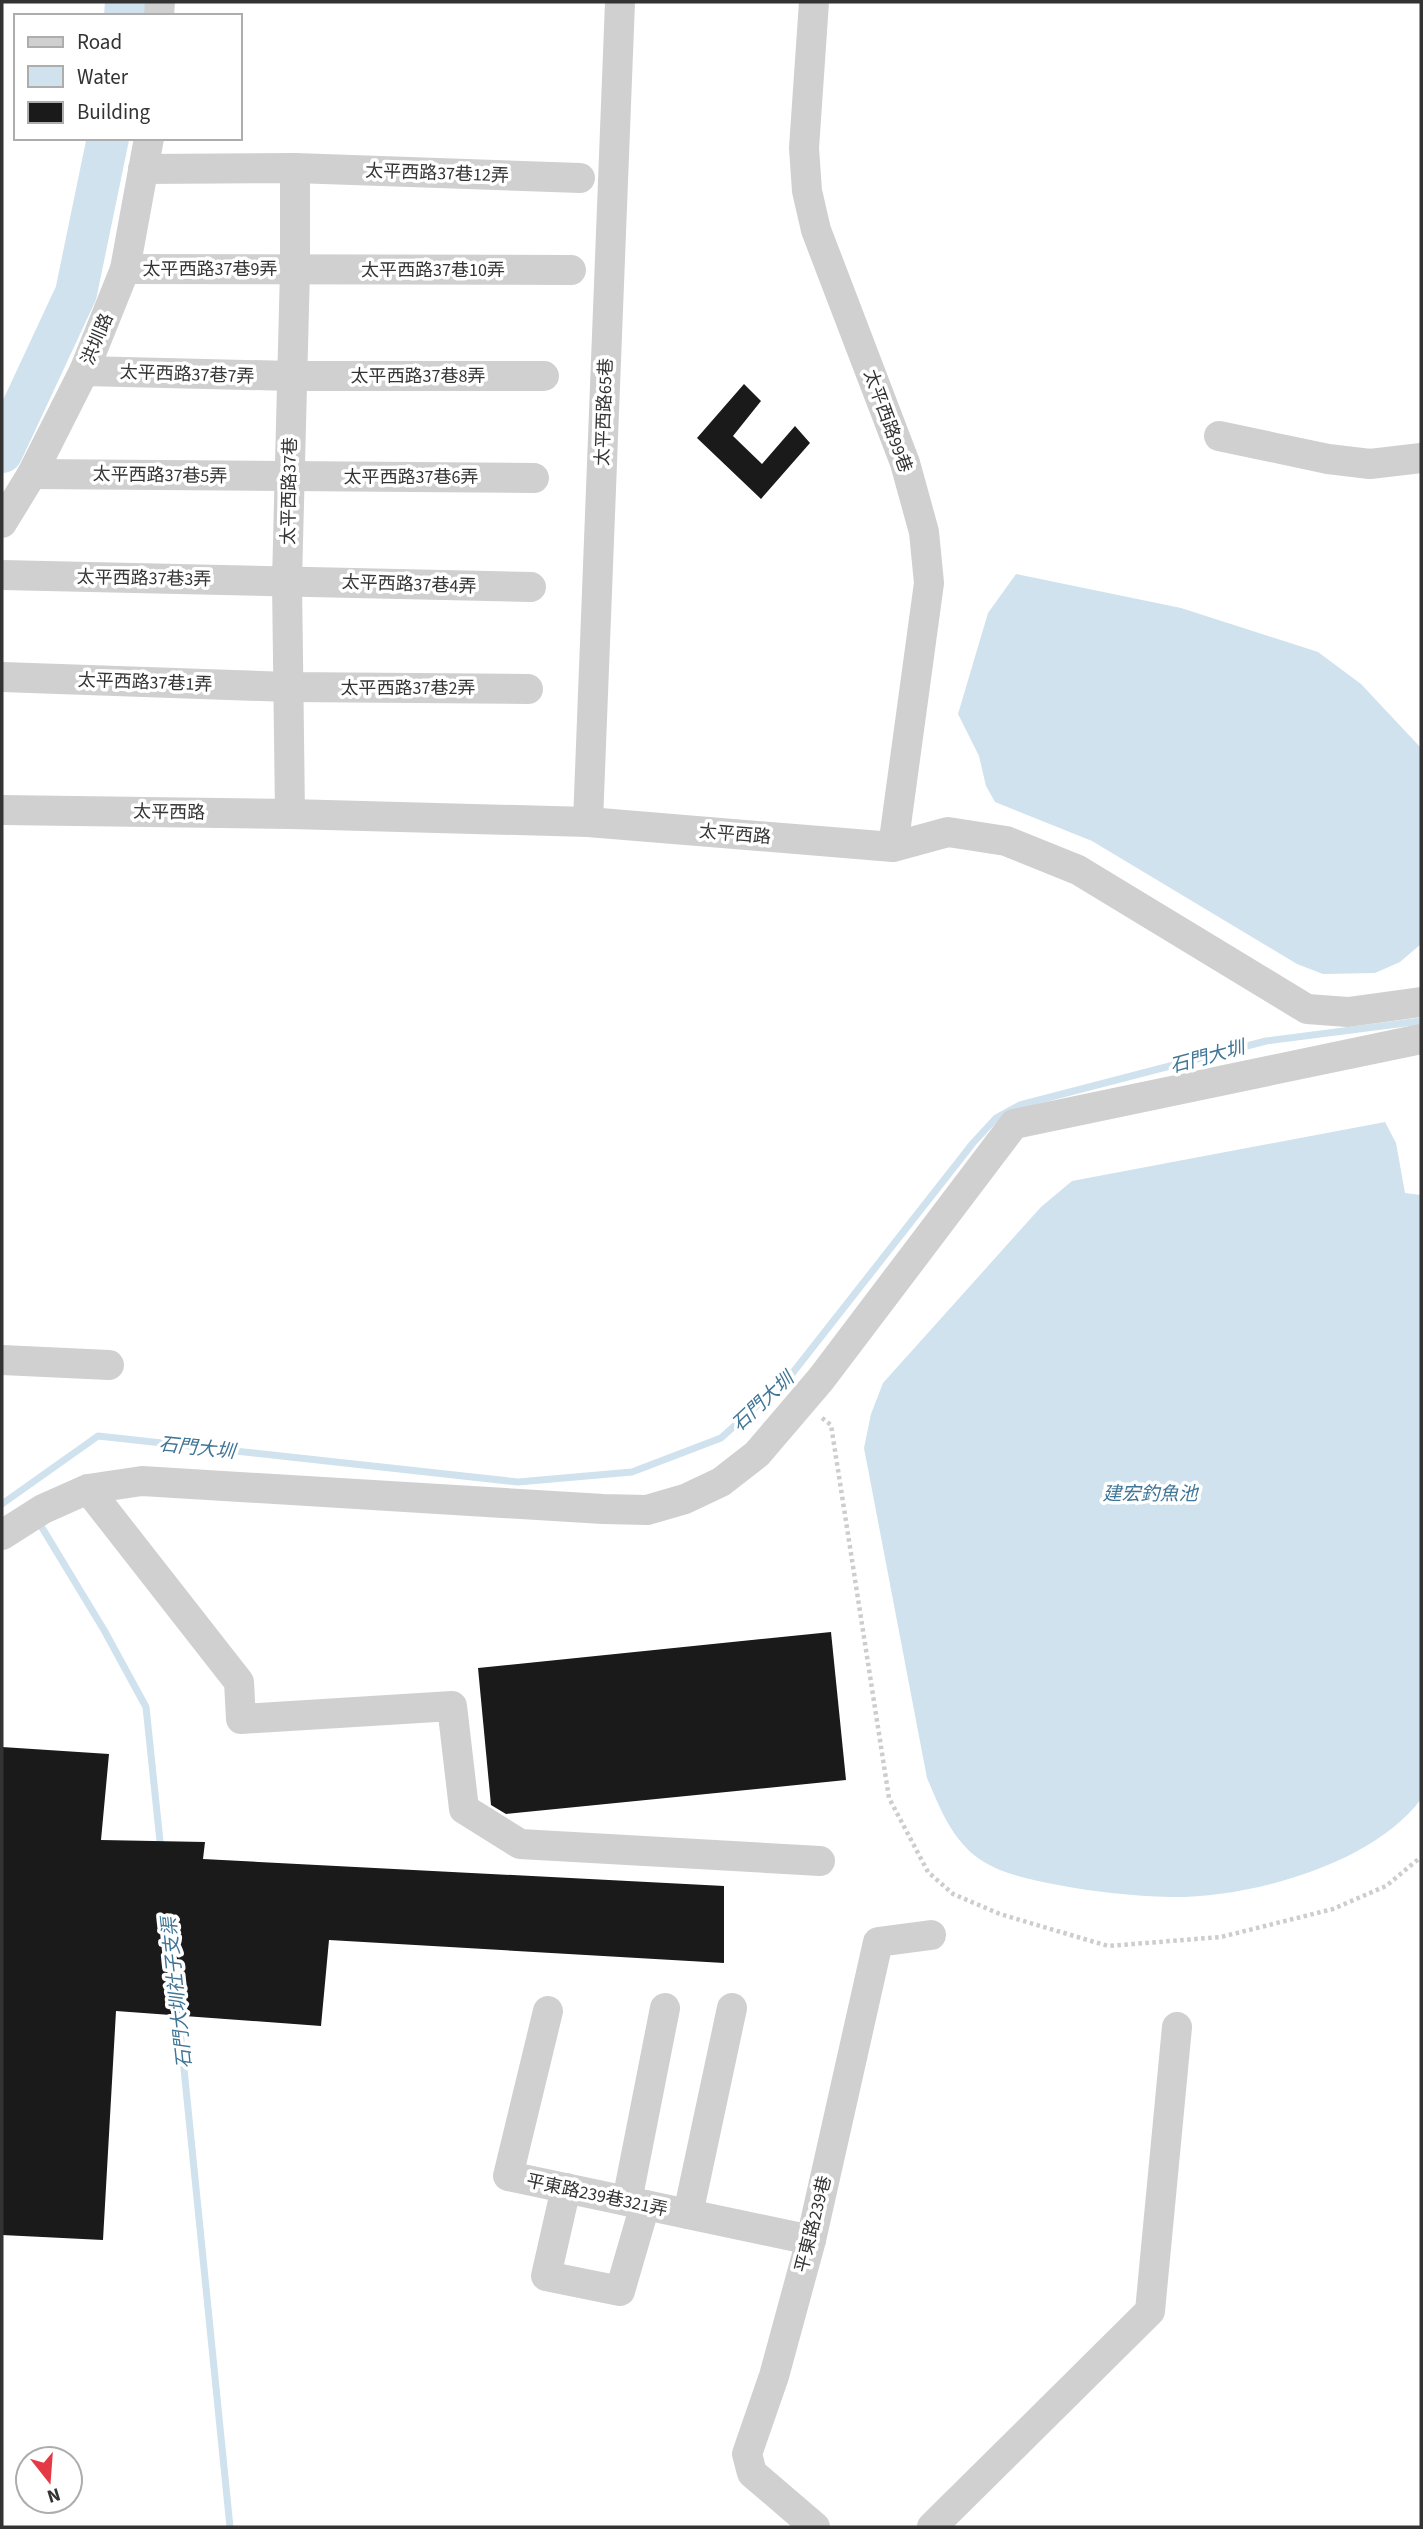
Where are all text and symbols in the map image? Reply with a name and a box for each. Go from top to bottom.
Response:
legend [14,14,242,140]
text: Road [77,27,122,57]
text: Water [77,62,129,92]
text: Building [77,97,151,127]
street label: 太平西路37巷12弄 [365,158,509,189]
street label: 太平西路37巷9弄 [143,257,277,282]
street label: 太平西路37巷10弄 [361,258,505,283]
street label: 洪圳路 [75,309,120,369]
street label: 太平西路65巷 [590,358,619,466]
street label: 太平西路37巷7弄 [119,360,255,389]
street label: 太平西路37巷8弄 [351,364,485,389]
street label: 太平西路99巷 [857,366,918,476]
street label: 太平西路37巷 [276,437,303,545]
street label: 太平西路37巷5弄 [92,462,228,489]
street label: 太平西路37巷6弄 [344,465,478,490]
street label: 太平西路37巷3弄 [76,565,212,592]
street label: 太平西路37巷4弄 [341,570,477,599]
street label: 太平西路37巷1弄 [77,668,213,697]
street label: 太平西路37巷2弄 [341,676,475,701]
street label: 太平西路 [133,799,205,826]
street label: 太平西路 [698,819,772,850]
water label: 石門大圳 [1167,1034,1250,1080]
water label: 石門大圳 [726,1364,802,1438]
water label: 石門大圳 [158,1431,239,1466]
water label: 建宏釣魚池 [1102,1481,1199,1508]
water label: 石門大圳社子支渠 [156,1913,199,2070]
street label: 平東路239巷321弄 [524,2168,670,2223]
street label: 平東路239巷 [789,2173,838,2275]
north arrow [14,2445,84,2515]
text: N [44,2480,64,2510]

